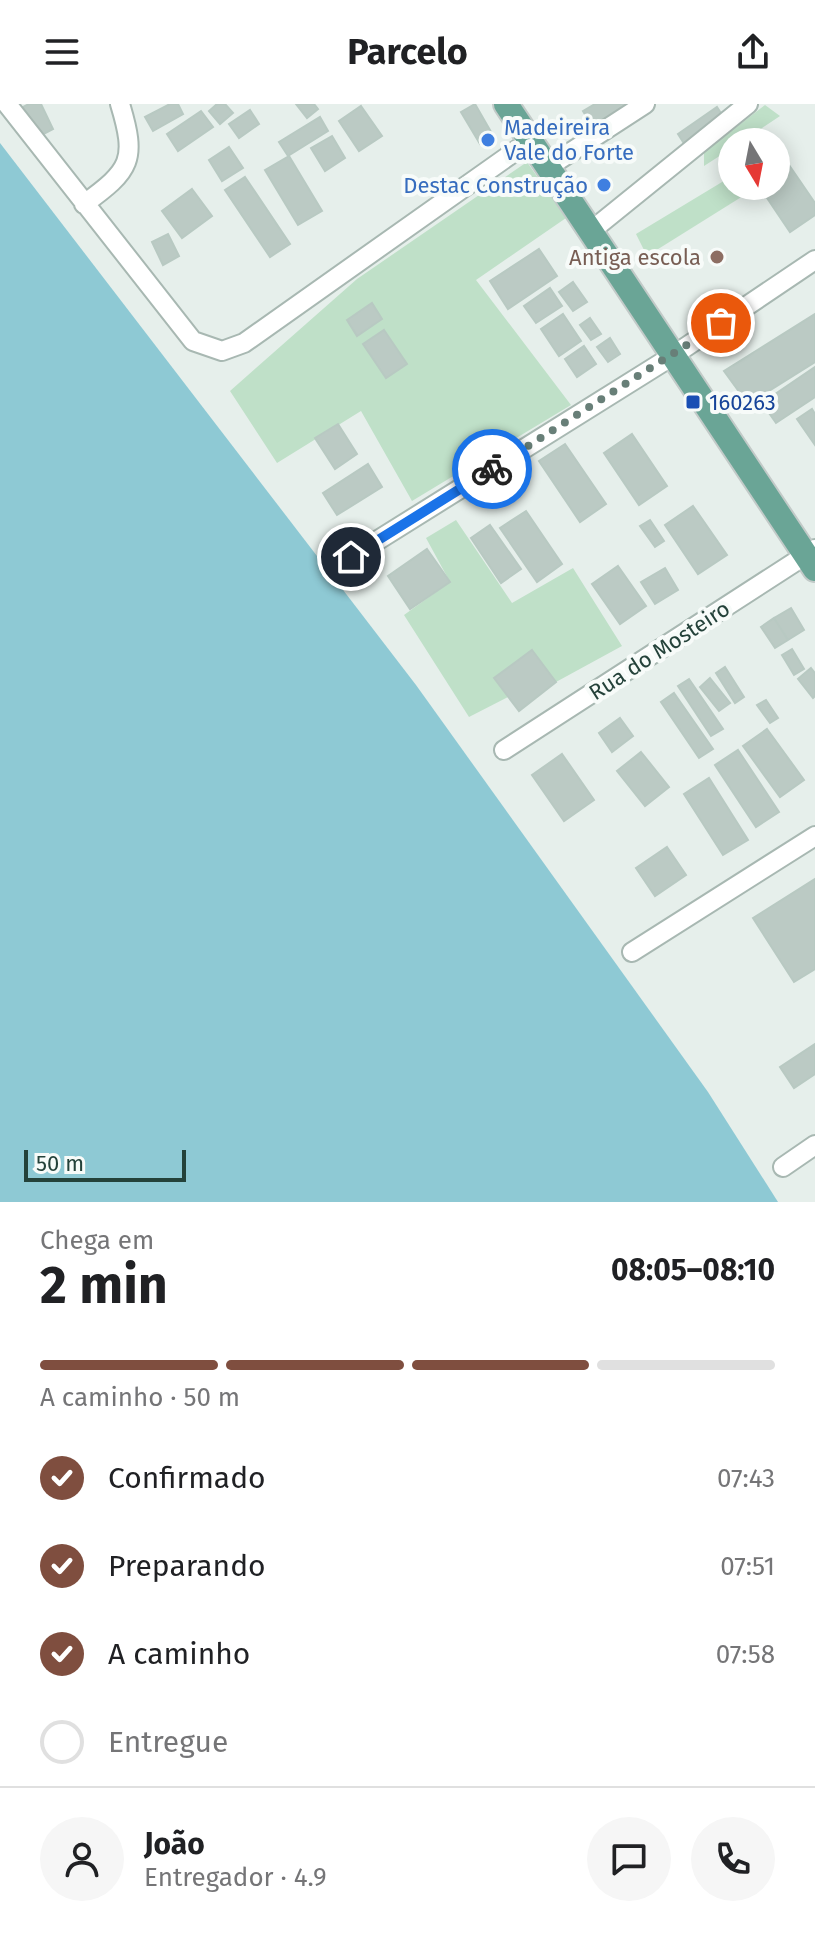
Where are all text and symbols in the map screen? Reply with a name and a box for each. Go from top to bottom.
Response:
icon: menu [40,30,84,74]
text: Parcelo [347,30,468,74]
icon: share [731,30,775,74]
place label: Madeireira Vale do Forte [504,114,634,166]
north arrow [718,128,790,200]
map controls [718,128,790,200]
marker: Madeireira Vale do Forte [479,131,497,149]
place label: Destac Construção [403,172,588,199]
marker: Destac Construção [595,176,613,194]
place label: Antiga escola [569,244,701,271]
marker: Antiga escola [708,248,726,266]
pin [687,289,755,357]
icon: bag [699,301,743,345]
place label: 160263 [709,389,776,416]
marker: 160263 [684,393,702,411]
courier [452,429,532,509]
icon: bike [470,447,514,491]
pin [317,523,385,591]
icon: home [329,535,373,579]
street label: Rua do Mosteiro [584,595,735,706]
scale bar [24,1146,186,1182]
text: 50 m [36,1150,84,1177]
text: Chega em [40,1225,154,1256]
text: 08:05–08:10 [611,1252,775,1288]
text: 2 min [40,1254,168,1317]
text: A caminho · 50 m [40,1382,240,1413]
icon: check [40,1456,84,1500]
text: Confirmado [108,1460,266,1496]
text: 07:43 [717,1463,775,1494]
icon: check [40,1544,84,1588]
text: Preparando [108,1548,266,1584]
text: 07:51 [720,1551,775,1582]
icon: check [40,1632,84,1676]
text: A caminho [108,1636,250,1672]
text: 07:58 [716,1639,775,1670]
text: Entregue [108,1724,228,1760]
button: person [40,1817,124,1901]
button: chat [587,1817,671,1901]
button: phone [691,1817,775,1901]
text: João [144,1826,205,1862]
text: Entregador · 4.9 [144,1862,327,1893]

